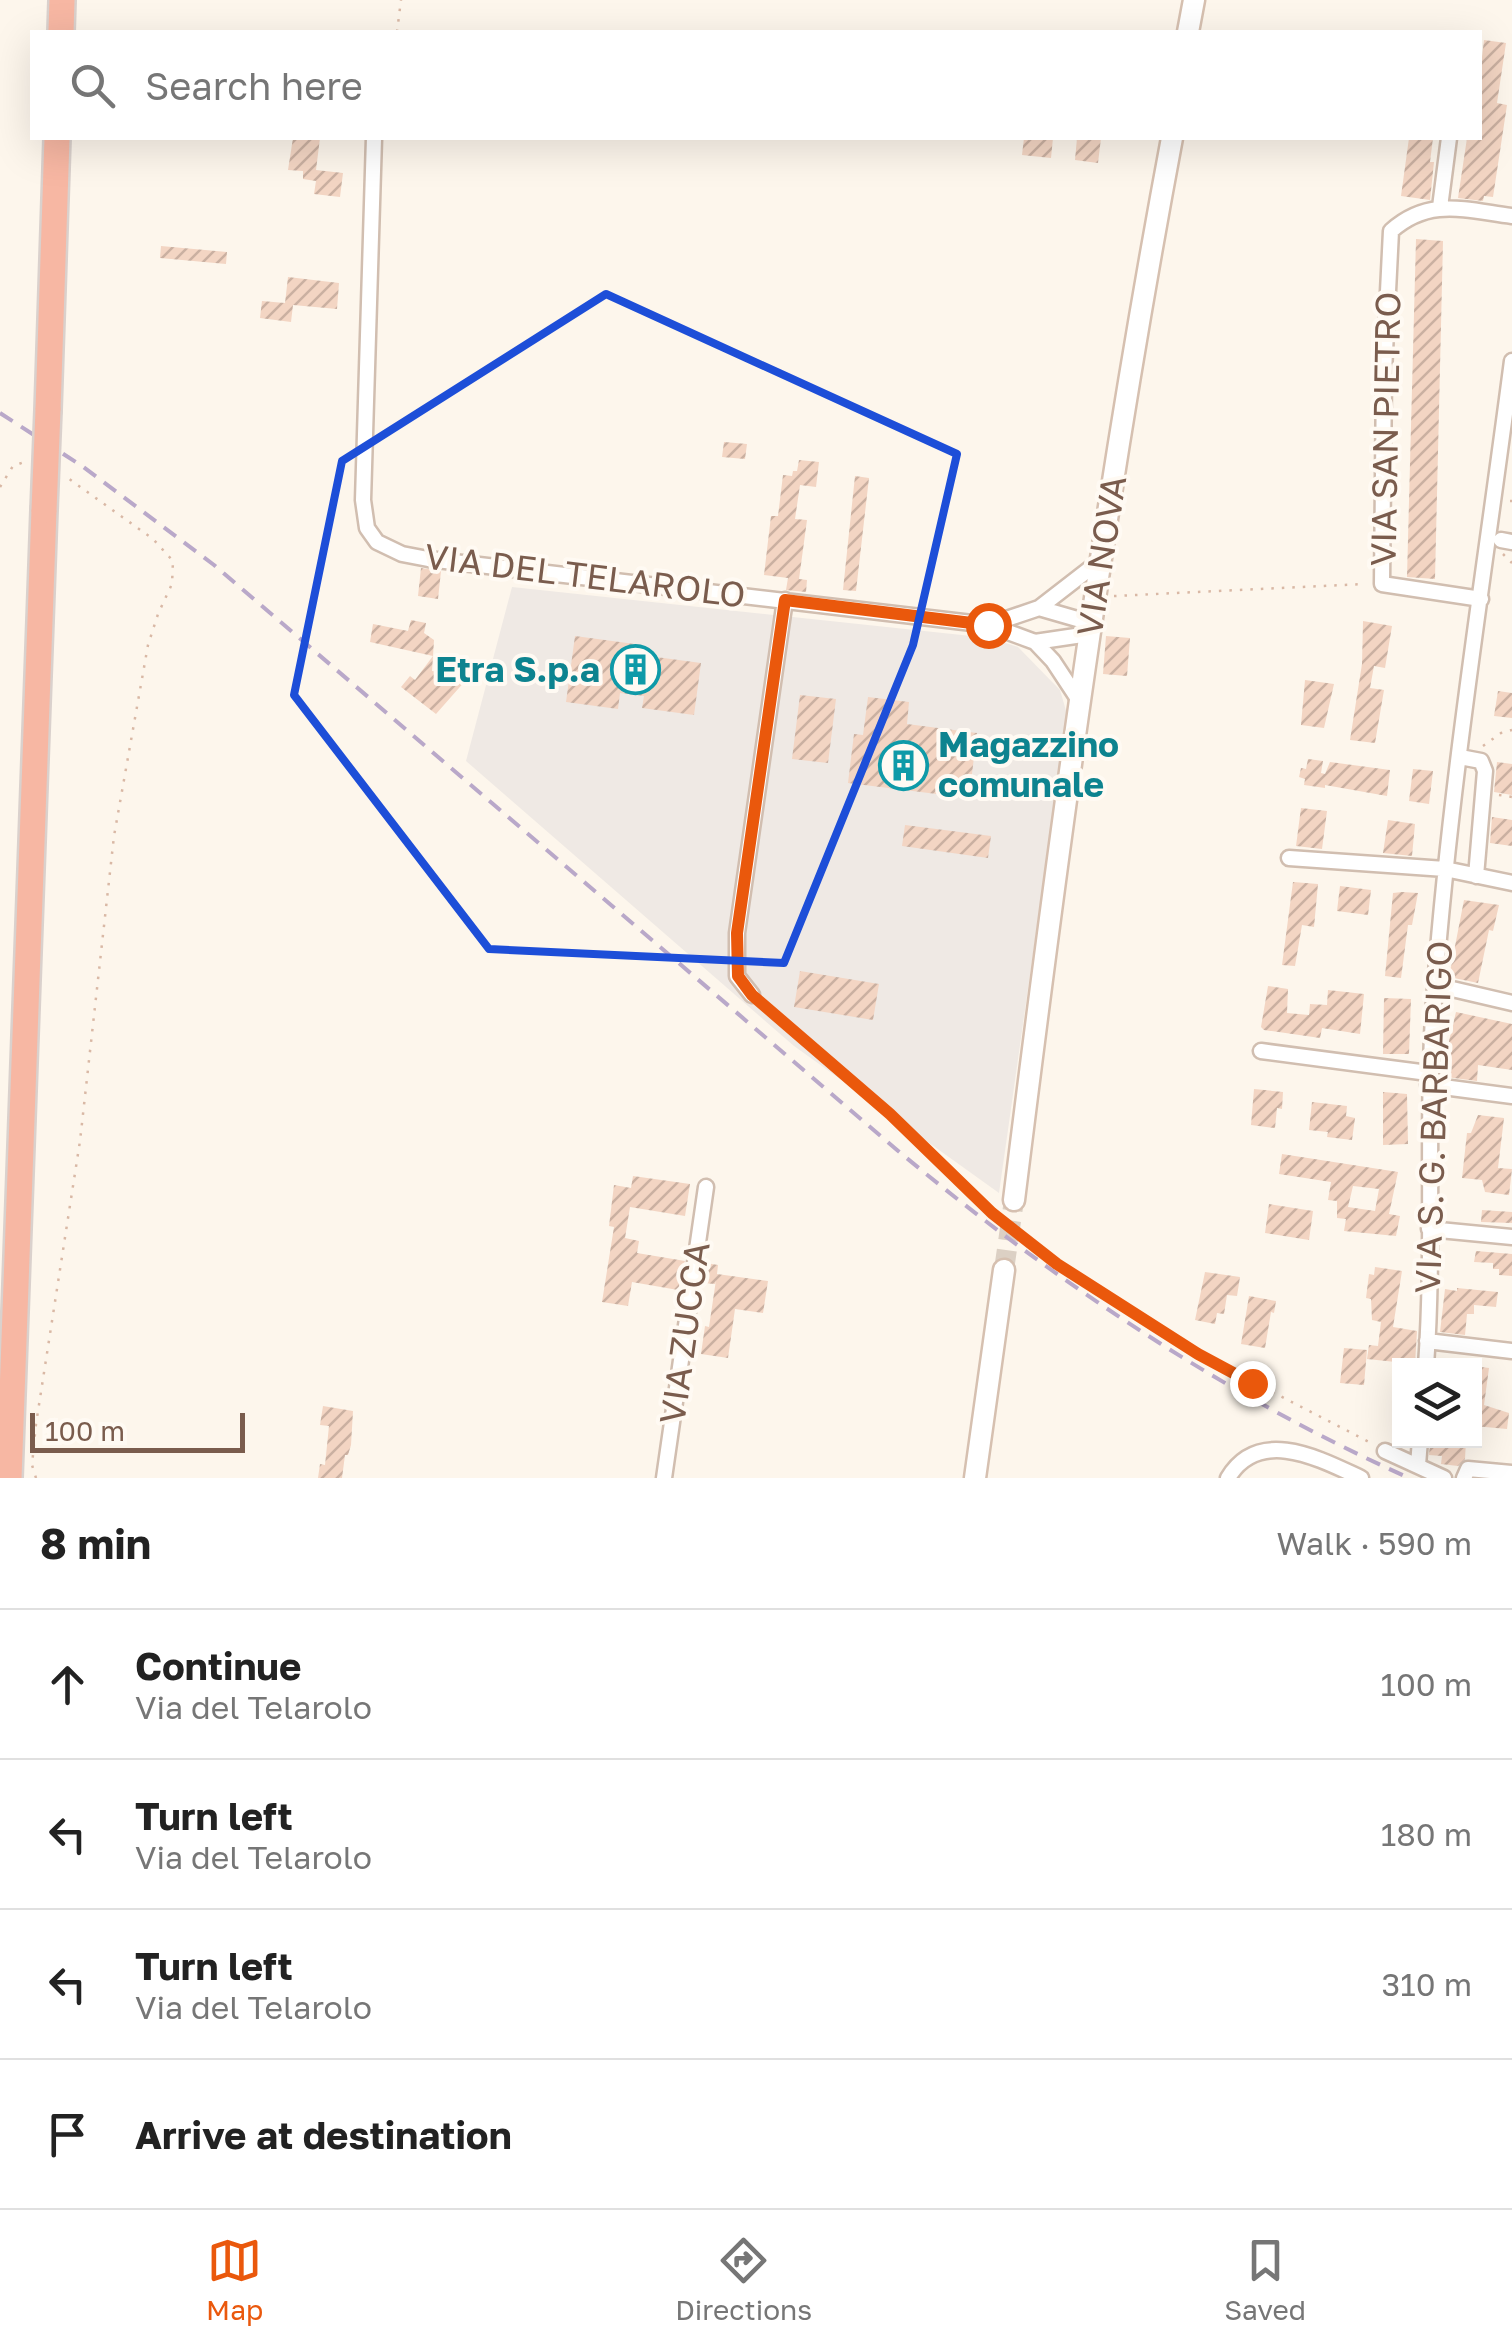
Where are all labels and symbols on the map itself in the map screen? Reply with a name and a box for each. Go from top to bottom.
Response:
street label: VIA SAN PIETRO [1362,291,1408,567]
street label: VIA NOVA [1068,472,1134,639]
street label: VIA DEL TELAROLO [422,534,748,616]
route start [966,603,1012,649]
building icon: Etra S.p.a [609,644,661,696]
place label: Etra S.p.a [435,648,600,690]
place label: Magazzino comunale [938,723,1119,805]
building icon: Magazzino comunale [877,739,929,791]
street label: VIA S. G. BARBARIGO [1406,940,1460,1294]
street label: VIA ZUCCA [650,1239,718,1427]
route end [1230,1361,1276,1407]
scale bar [30,1408,245,1452]

